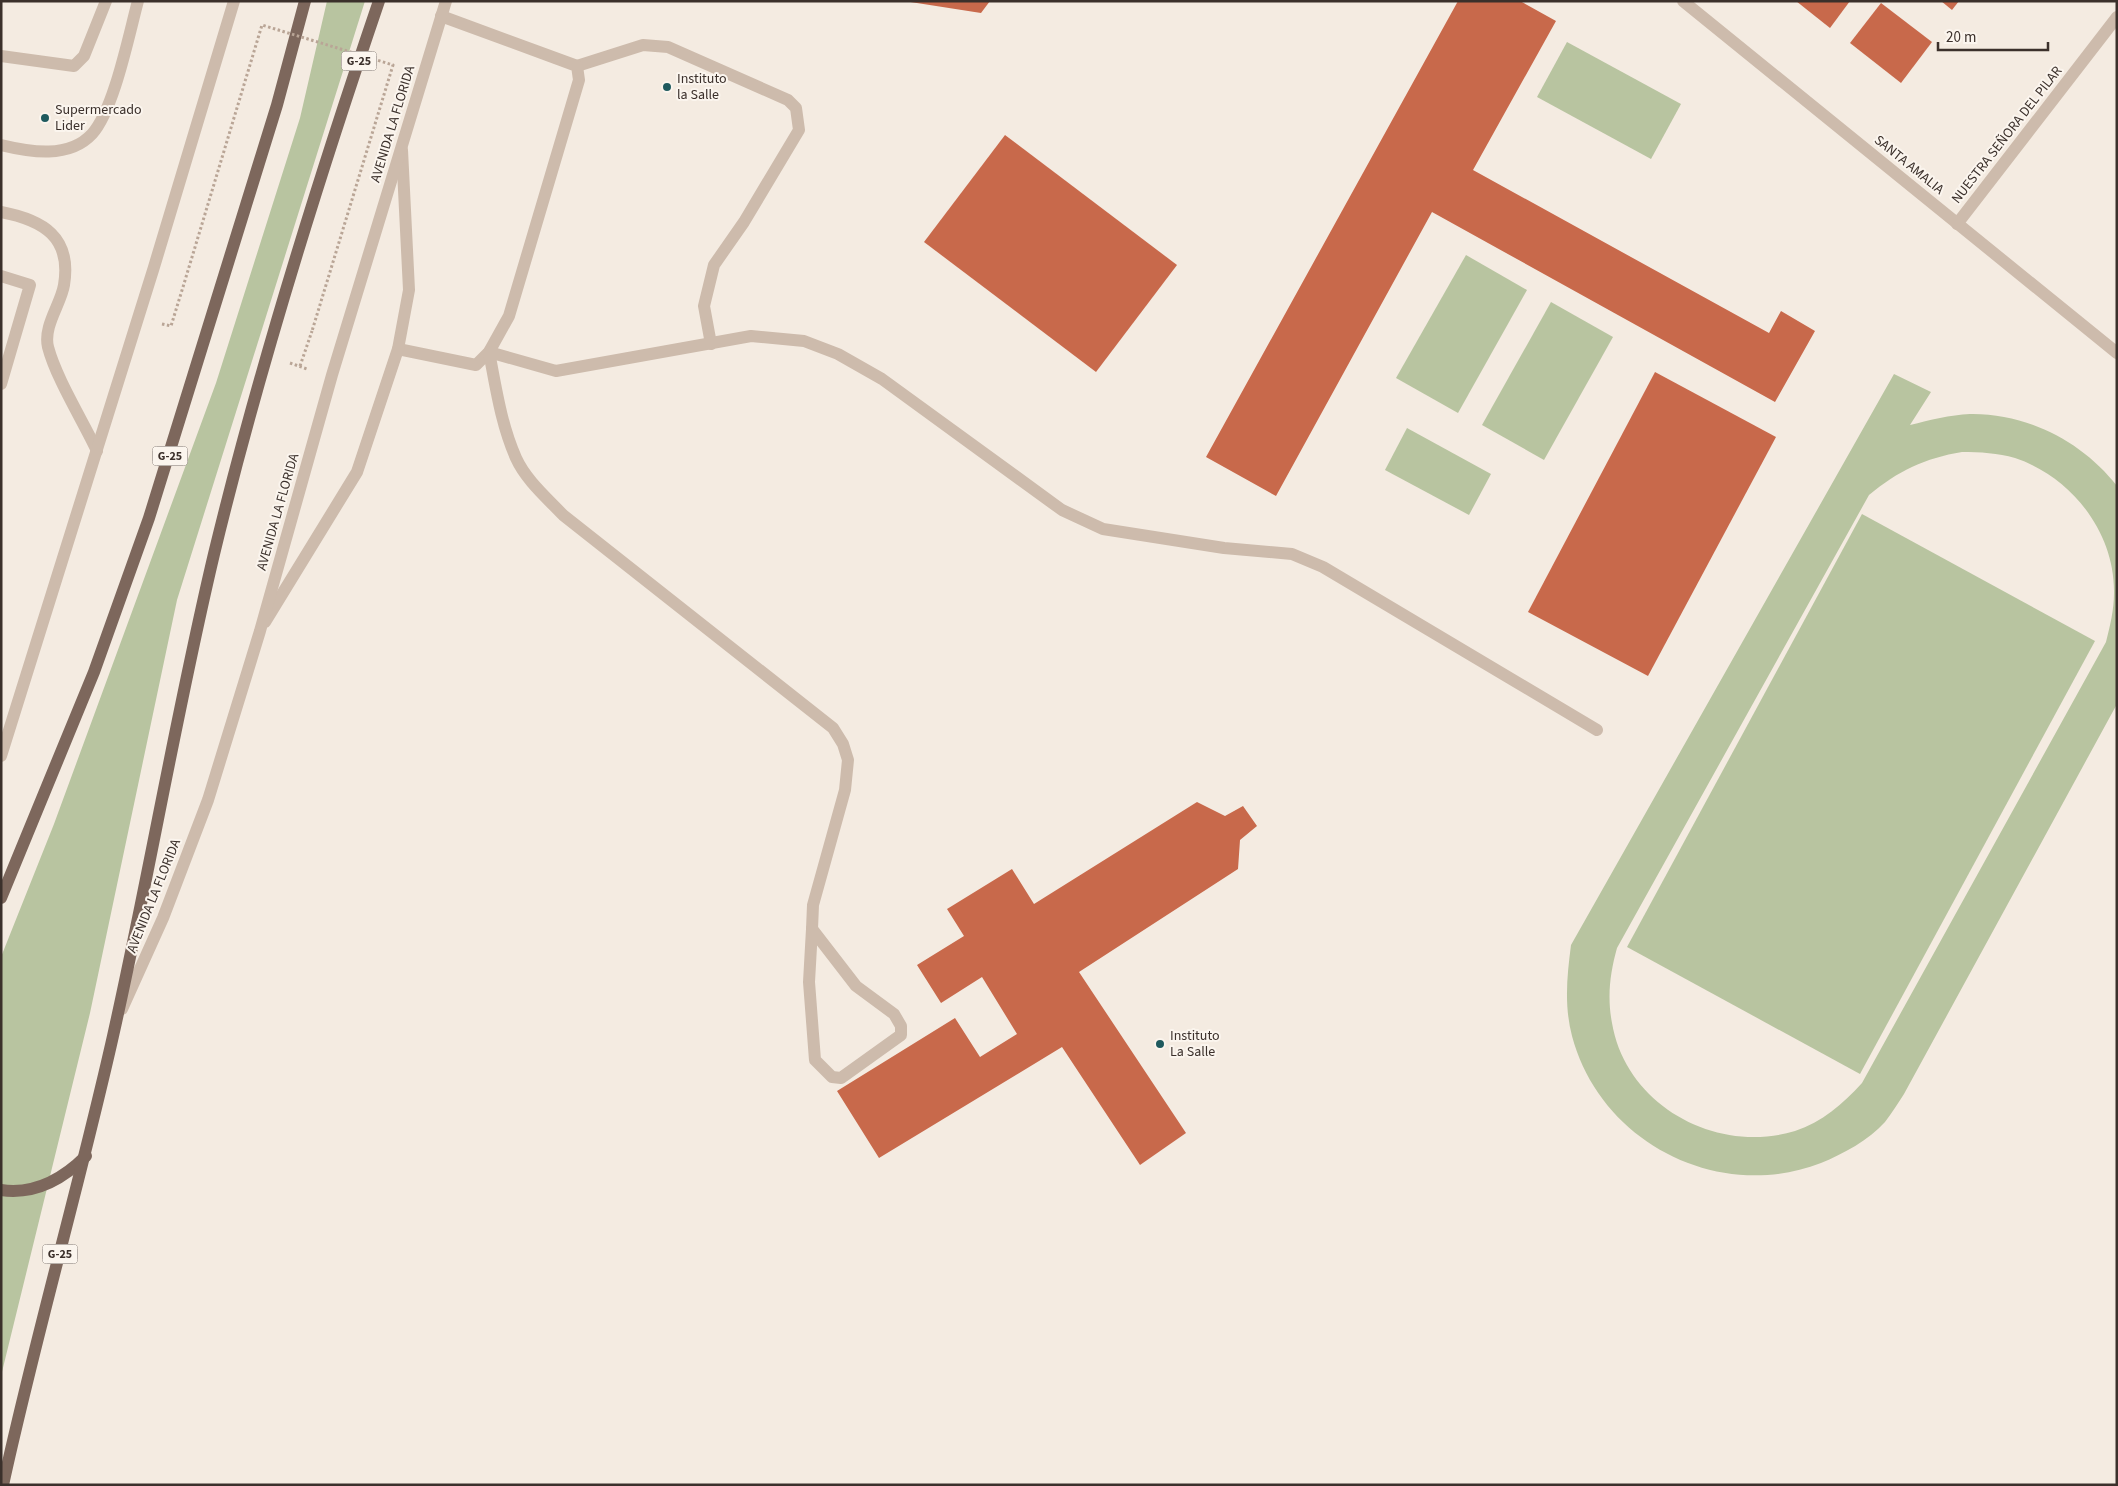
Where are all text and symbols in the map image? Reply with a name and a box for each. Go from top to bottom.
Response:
scale bar [1938,20,2048,52]
text: 20 m [1946,27,1976,48]
road number: G-25 [342,51,376,70]
street label: NUESTRA SEÑORA DEL PILAR [1947,62,2067,208]
street label: AVENIDA LA FLORIDA [366,63,420,185]
place label: Instituto la Salle [677,69,727,105]
marker: Instituto la Salle [661,81,673,93]
place label: Supermercado Lider [55,100,142,136]
marker: Supermercado Lider [39,112,51,124]
street label: SANTA AMALIA [1870,130,1949,200]
road number: G-25 [152,446,188,466]
street label: AVENIDA LA FLORIDA [252,451,304,573]
street label: AVENIDA LA FLORIDA [122,836,186,956]
place label: Instituto La Salle [1170,1026,1220,1062]
marker: Instituto La Salle [1154,1038,1166,1050]
road number: G-25 [42,1244,78,1264]

